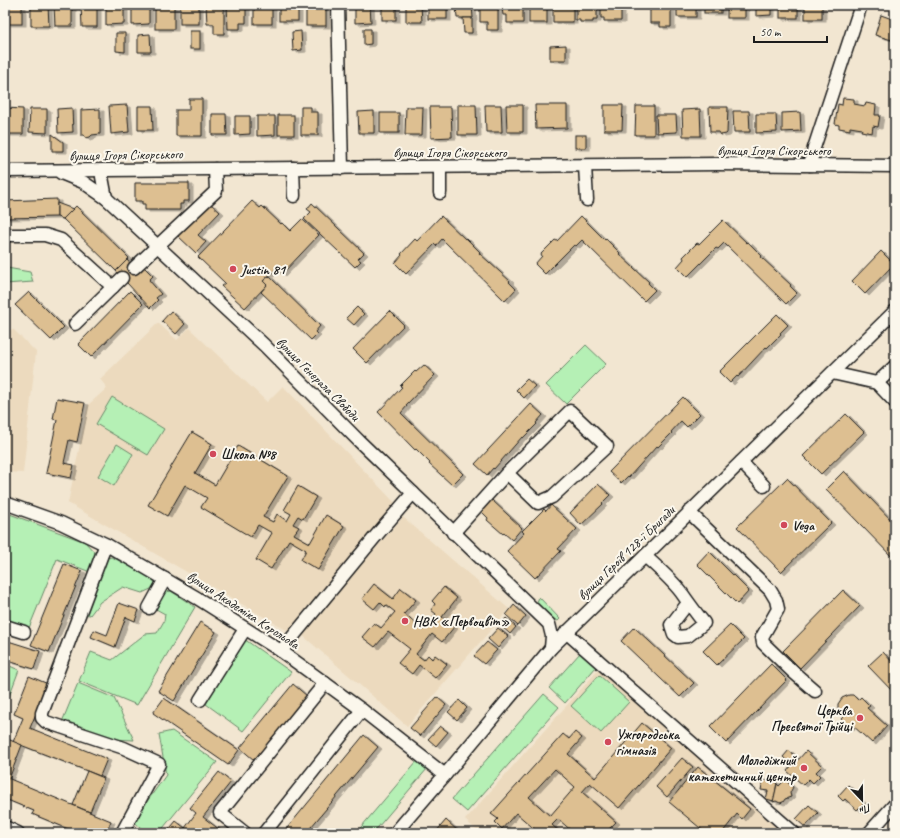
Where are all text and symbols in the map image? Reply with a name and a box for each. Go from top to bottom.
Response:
scale bar [754,18,827,44]
text: 50 m [760,24,782,40]
street label: вулиця Ігоря Сікорського [717,142,832,159]
street label: вулиця Ігоря Сікорського [393,144,508,161]
street label: вулиця Ігоря Сікорського [69,145,184,164]
place label: Justin 81 [240,261,287,278]
marker: Justin 81 [228,264,238,274]
street label: вулиця Генерала Свободи [273,334,364,425]
place label: Школа №8 [221,446,277,463]
marker: Школа №8 [208,449,218,459]
street label: вулиця Героїв 128-ї Бригади [574,501,680,604]
place label: Vega [792,517,815,534]
marker: Vega [779,520,789,530]
street label: вулиця Академіка Корольова [184,567,303,653]
place label: НВК «Первоцвіт» [413,613,509,630]
marker: НВК «Первоцвіт» [400,616,410,626]
place label: Церква Пресвятої Трійці [771,702,854,735]
marker: Церква Пресвятої Трійці [855,713,865,723]
place label: Ужгородська гімназія [616,726,681,759]
marker: Ужгородська гімназія [603,737,613,747]
place label: Молодіжний катехетичний центр [688,752,798,785]
marker: Молодіжний катехетичний центр [799,763,809,773]
north arrow [842,780,882,820]
text: Пн [857,801,874,818]

